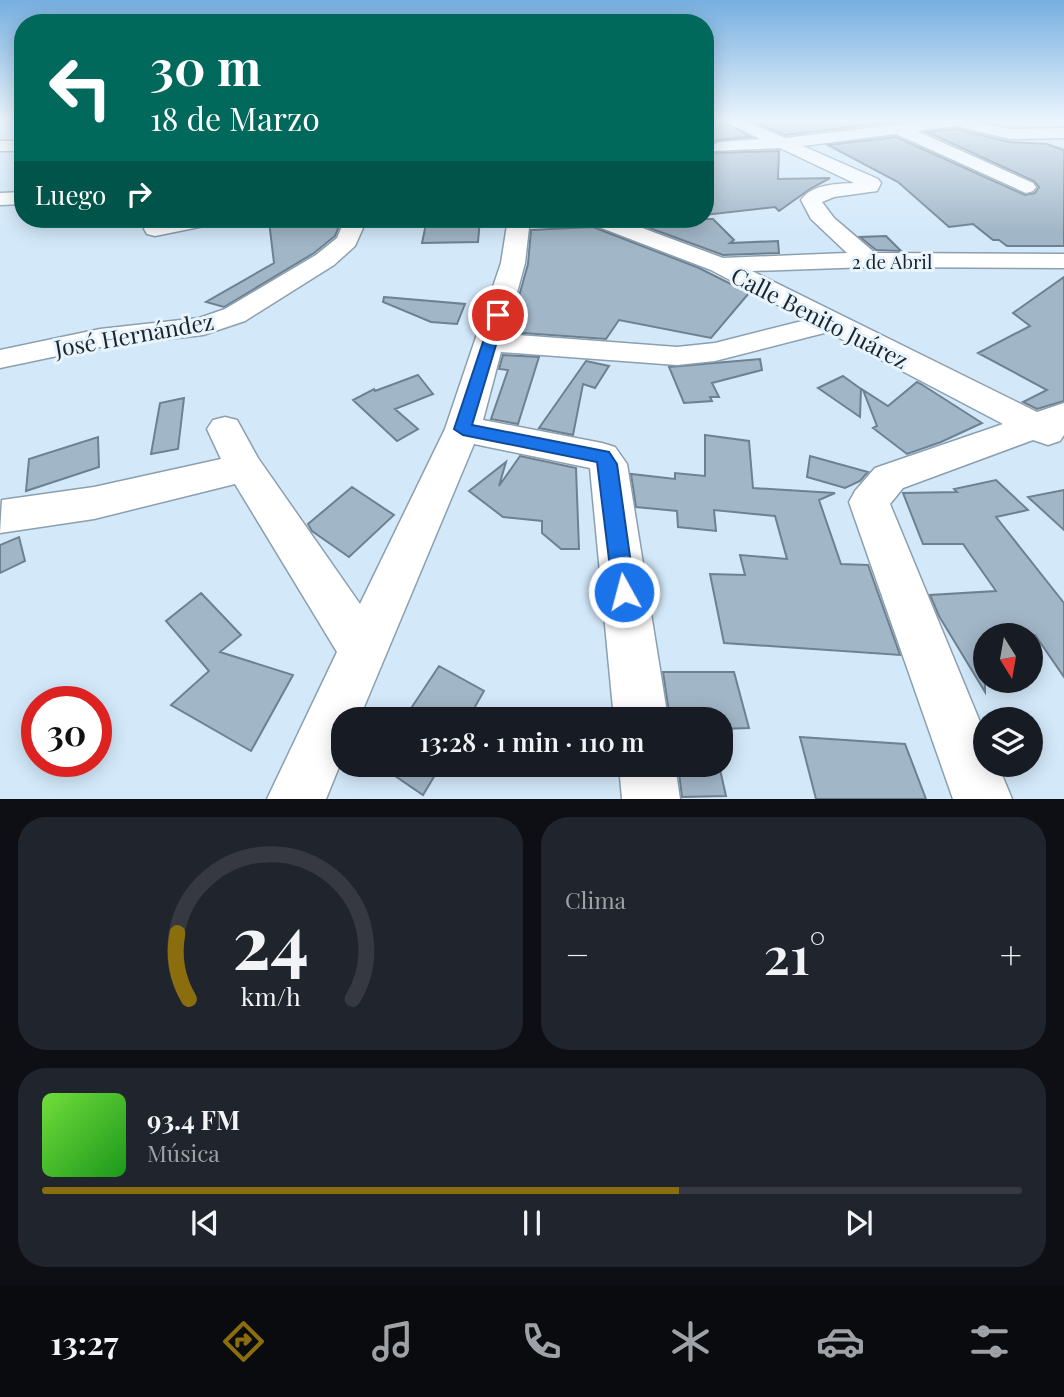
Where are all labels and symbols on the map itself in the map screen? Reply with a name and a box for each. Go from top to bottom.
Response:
street label: 2 de Abril [852,248,933,274]
street label: Calle Benito Juárez [726,259,914,375]
pin [468,285,528,345]
street label: José Hernández [51,305,216,363]
position arrow [587,555,661,629]
north arrow [973,623,1043,693]
speed limit sign: 30 [21,686,112,777]

